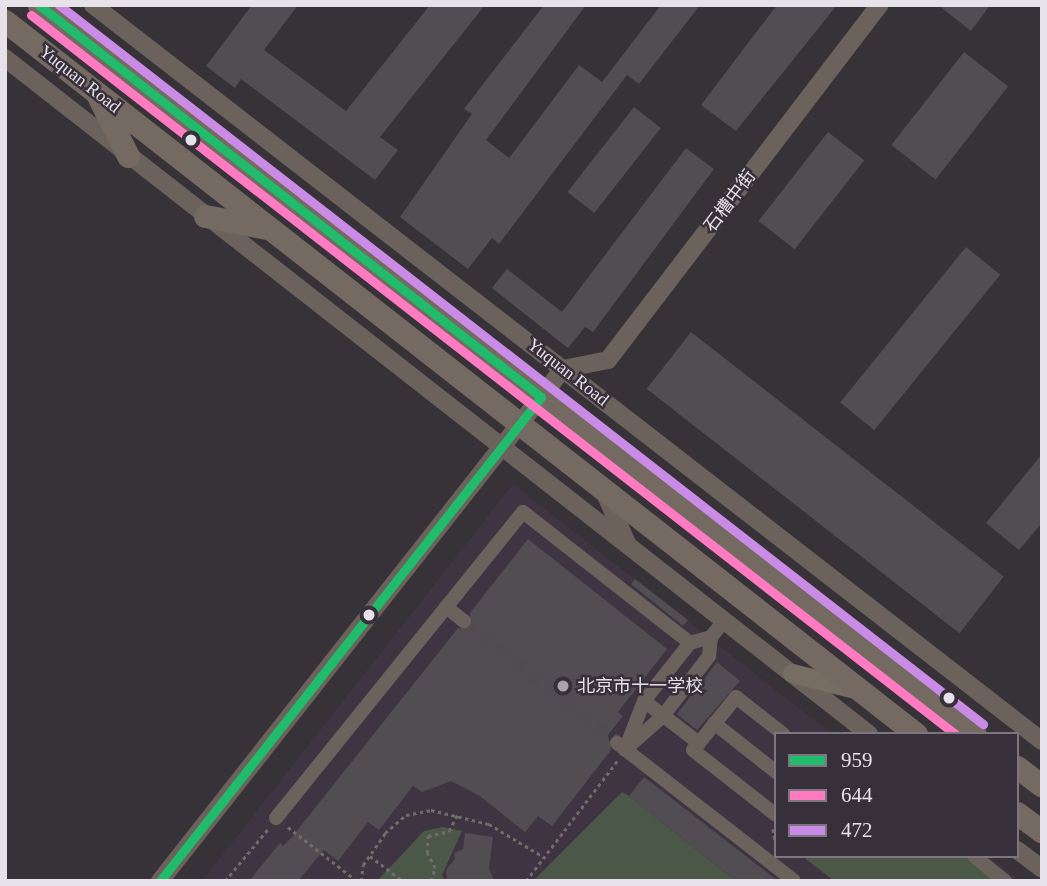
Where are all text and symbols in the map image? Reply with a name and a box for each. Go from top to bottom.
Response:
street label: Yuquan Road [35,40,125,118]
unlabelled marker [184,133,198,147]
street label: 石槽中街 [700,166,760,236]
street label: Yuquan Road [523,333,613,411]
unlabelled marker [362,608,376,622]
place label: 北京市十一学校 [577,675,703,697]
marker: 北京市十一学校 [555,678,571,694]
unlabelled marker [942,691,956,705]
legend [774,732,1019,858]
text: 959 [841,748,873,772]
text: 644 [841,783,873,807]
text: 472 [841,818,873,842]

